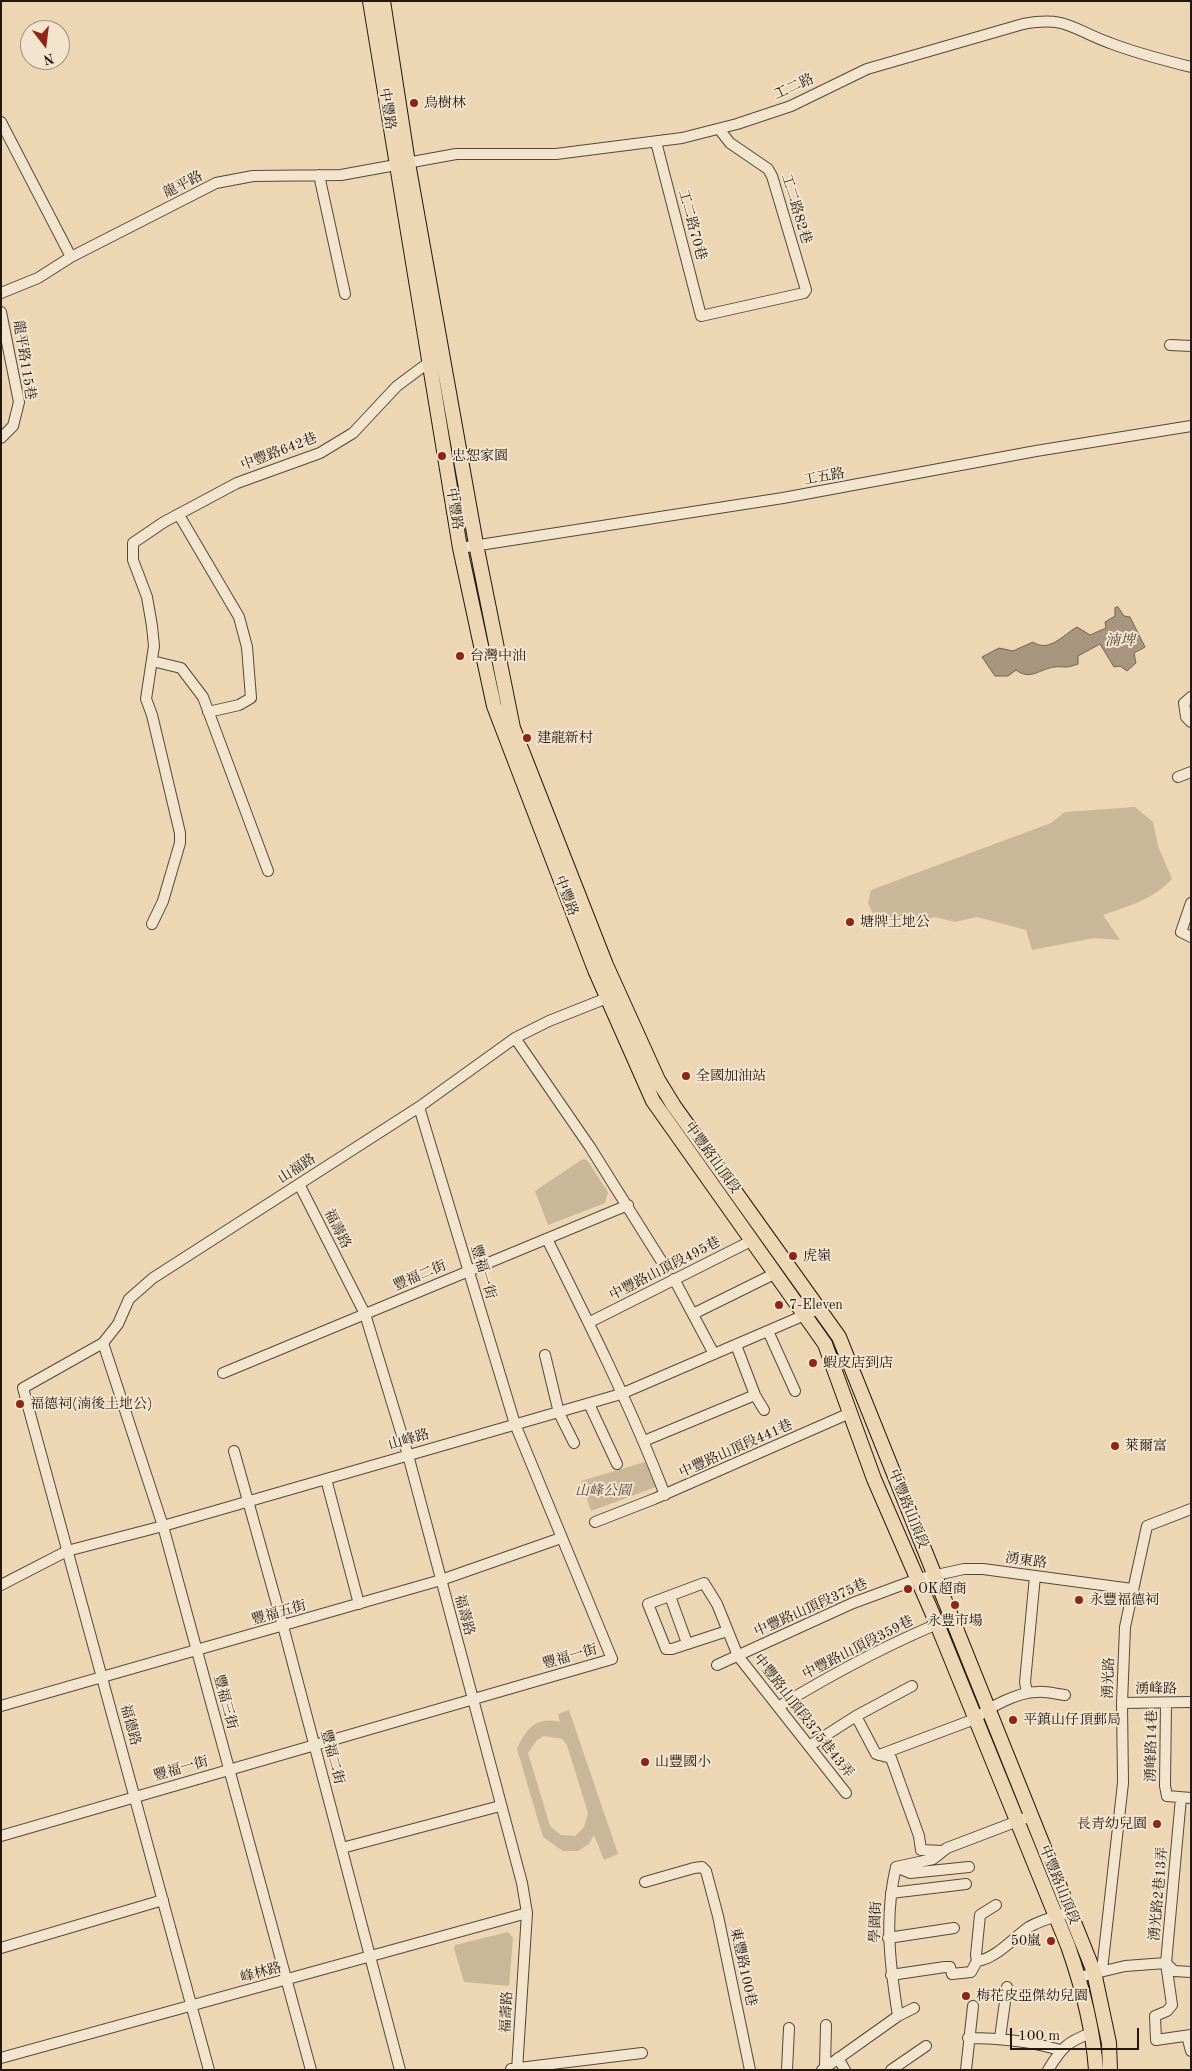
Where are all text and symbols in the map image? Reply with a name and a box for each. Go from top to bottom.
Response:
north arrow [20,20,70,70]
text: N [42,50,56,67]
street label: 工二路 [771,71,817,103]
street label: 中豐路 [375,87,399,131]
place label: 烏樹林 [424,95,466,111]
marker: 烏樹林 [408,97,420,109]
street label: 龍平路 [160,168,206,202]
street label: 工二路82巷 [777,172,815,246]
street label: 工二路70巷 [675,188,709,262]
street label: 龍平路115巷 [9,319,39,401]
street label: 中豐路642巷 [238,430,320,474]
place label: 忠恕家園 [452,448,508,464]
marker: 忠恕家園 [436,450,448,462]
street label: 工五路 [802,465,846,489]
street label: 中豐路 [442,487,466,531]
water label: 湳埤 [1105,632,1135,650]
place label: 台灣中油 [470,648,526,664]
marker: 台灣中油 [454,650,466,662]
place label: 建龍新村 [537,730,593,746]
marker: 建龍新村 [521,732,533,744]
street label: 中豐路 [551,873,581,919]
place label: 塘牌土地公 [860,914,930,930]
marker: 塘牌土地公 [844,916,856,928]
place label: 全國加油站 [696,1068,766,1084]
marker: 全國加油站 [680,1070,692,1082]
street label: 中豐路山頂段 [681,1119,743,1197]
street label: 山福路 [275,1151,319,1187]
street label: 福壽路 [320,1206,354,1252]
street label: 中豐路山頂段495巷 [607,1234,723,1304]
street label: 豐福一街 [467,1243,499,1301]
place label: 虎嶺 [803,1248,831,1264]
marker: 虎嶺 [787,1250,799,1262]
street label: 豐福二街 [391,1257,449,1295]
place label: 7-Eleven [789,1297,843,1313]
marker: 7-Eleven [773,1299,785,1311]
place label: 蝦皮店到店 [823,1355,893,1371]
marker: 蝦皮店到店 [807,1357,819,1369]
place label: 福德祠(湳後土地公) [30,1396,152,1412]
marker: 福德祠(湳後土地公) [14,1398,26,1410]
street label: 中豐路山頂段441巷 [677,1416,795,1482]
street label: 山峰路 [386,1426,432,1454]
place label: 萊爾富 [1125,1438,1167,1454]
marker: 萊爾富 [1109,1440,1121,1452]
street label: 中豐路山頂段 [884,1467,932,1551]
park label: 山峰公園 [575,1483,631,1499]
street label: 湧東路 [1004,1550,1048,1572]
street label: 中豐路山頂段375巷 [752,1575,870,1641]
place label: OK超商 [918,1581,966,1597]
marker: OK超商 [902,1583,914,1595]
place label: 永豐福德祠 [1089,1592,1159,1608]
street label: 福壽路 [450,1593,478,1637]
marker: 永豐福德祠 [1073,1594,1085,1606]
street label: 豐福五街 [250,1597,308,1629]
marker: 永豊市場 [949,1599,961,1611]
street label: 中豐路山頂段359巷 [800,1613,916,1683]
place label: 永豊市場 [927,1613,983,1629]
street label: 豐福一街 [541,1641,599,1673]
street label: 中豐路山頂段375巷43弄 [749,1651,857,1781]
street label: 湧光路 [1100,1657,1118,1699]
street label: 豐福三街 [210,1673,240,1731]
street label: 湧峰路 [1135,1681,1177,1697]
street label: 福德路 [116,1703,144,1747]
street label: 湧峰路14巷 [1143,1710,1161,1782]
place label: 平鎮山仔頂郵局 [1023,1712,1121,1728]
marker: 平鎮山仔頂郵局 [1007,1714,1019,1726]
street label: 豐福二街 [317,1728,347,1786]
street label: 豐福一街 [152,1753,210,1785]
place label: 山豐國小 [655,1754,711,1770]
marker: 山豐國小 [639,1756,651,1768]
place label: 長青幼兒園 [1077,1816,1147,1832]
marker: 長青幼兒園 [1151,1818,1163,1830]
street label: 中豐路山頂段 [1035,1843,1083,1927]
street label: 湧光路2巷13弄 [1147,1846,1171,1942]
street label: 學園街 [867,1901,885,1943]
street label: 東豐路100巷 [726,1926,760,2008]
place label: 50嵐 [1011,1933,1041,1949]
marker: 50嵐 [1045,1935,1057,1947]
street label: 峰林路 [239,1959,283,1987]
place label: 梅花皮亞傑幼兒園 [976,1988,1088,2004]
marker: 梅花皮亞傑幼兒園 [960,1990,972,2002]
street label: 福壽路 [498,1991,516,2033]
scale bar [1012,2018,1141,2050]
text: 100 m [1018,2029,1060,2044]

